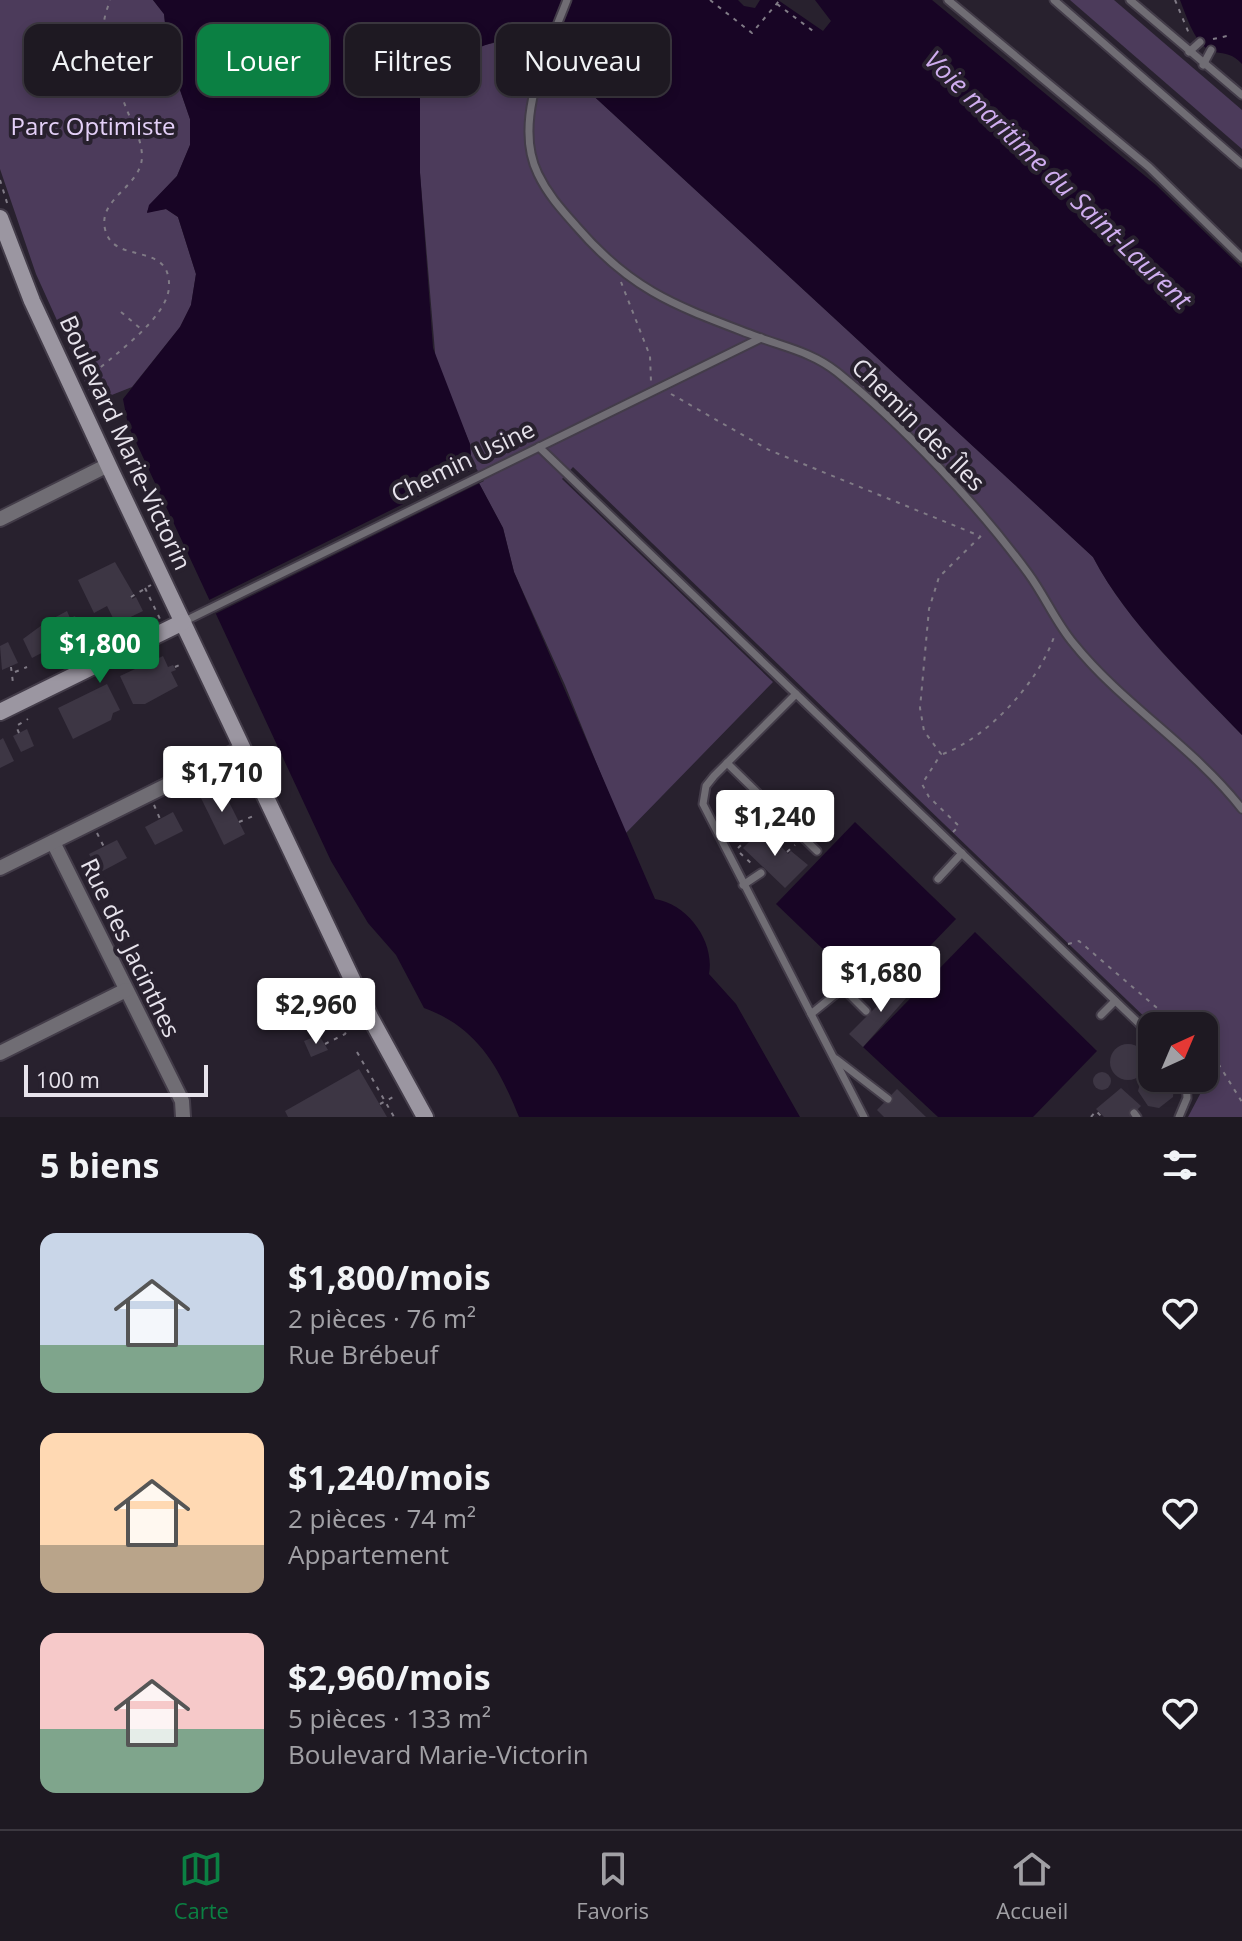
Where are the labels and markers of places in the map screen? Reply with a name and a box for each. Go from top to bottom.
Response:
pin: $1,800 [35,617,165,685]
pin: $1,710 [157,746,287,814]
pin: $1,240 [710,790,840,858]
pin: $1,680 [816,946,946,1014]
pin: $2,960 [251,978,381,1046]

